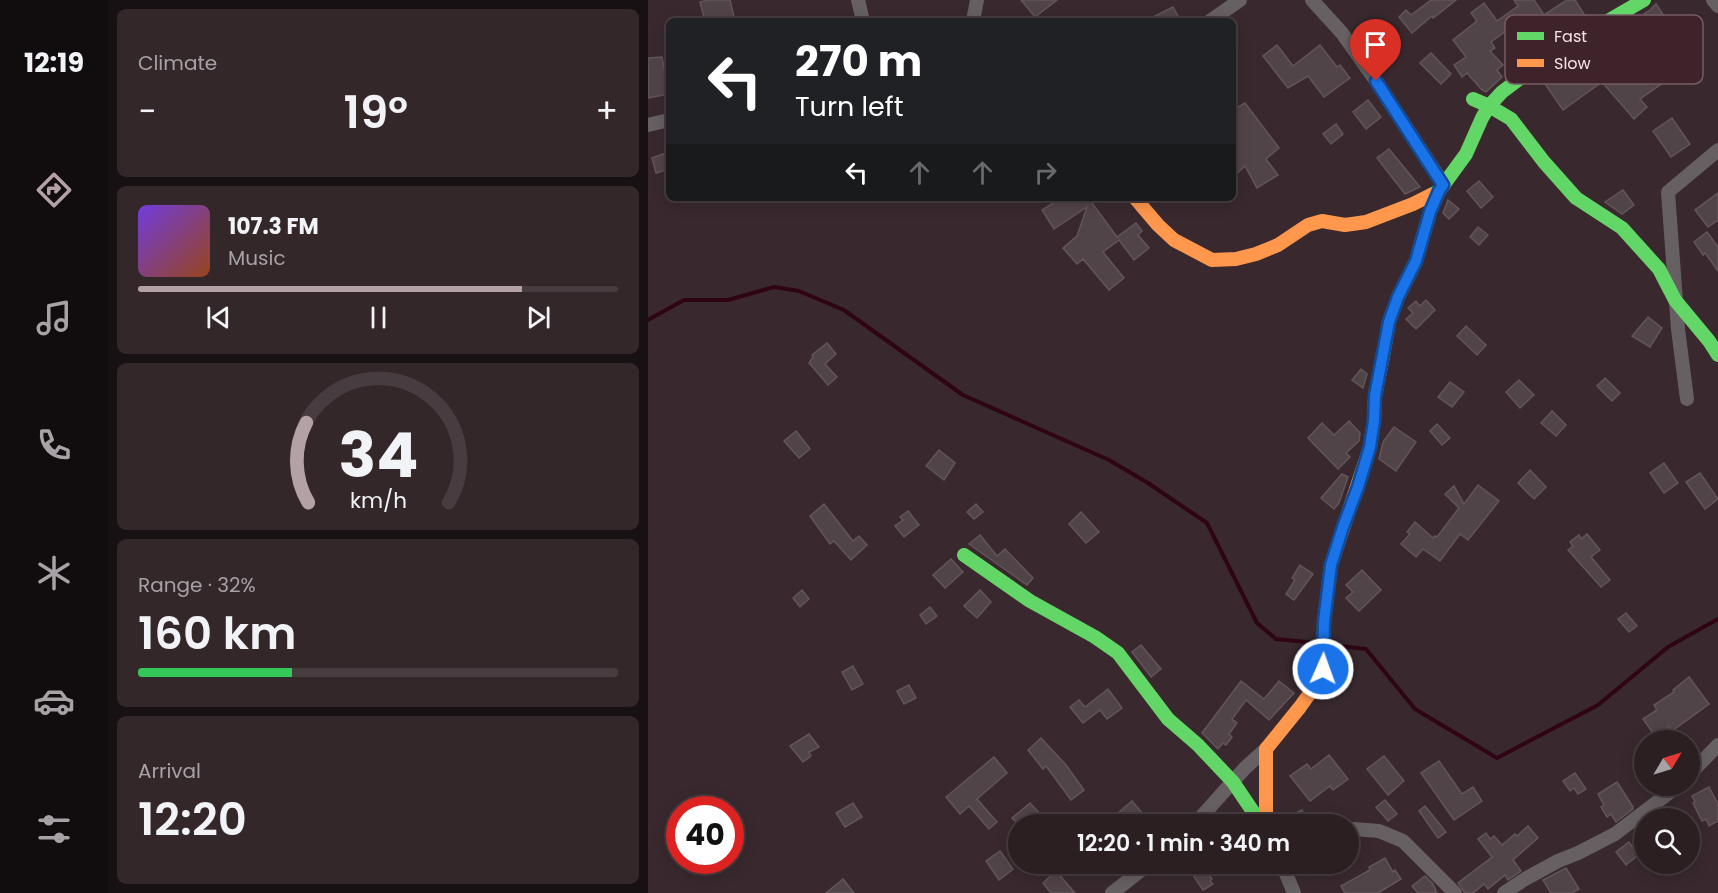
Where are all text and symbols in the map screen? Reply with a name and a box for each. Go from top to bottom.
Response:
legend [1505,15,1703,84]
pin [1350,19,1401,81]
text: Fast [1554,25,1587,48]
icon: arrive [1359,28,1392,61]
text: 270 m [795,32,922,91]
icon: left [696,42,774,120]
text: 12:19 [24,44,84,81]
text: Climate [138,49,217,77]
text: Slow [1554,52,1591,75]
text: 19° [344,81,408,144]
text: − [138,88,156,135]
text: + [595,88,618,135]
text: Turn left [795,88,904,125]
icon: left [840,156,873,189]
icon: ahead [903,156,936,189]
icon: ahead [966,156,999,189]
icon: right [1029,156,1062,189]
icon: directions [33,169,75,211]
text: 107.3 FM [228,211,319,242]
text: Music [228,244,286,272]
icon: music [33,297,75,339]
icon: previous [202,301,235,334]
icon: pause [362,301,395,334]
icon: next [522,301,555,334]
text: 34 [338,412,418,500]
icon: phone [33,424,75,466]
text: km/h [349,486,407,517]
icon: climate [33,552,75,594]
text: Range · 32% [138,571,256,599]
text: 160 km [138,602,296,665]
position arrow [1291,637,1355,701]
icon: car [33,680,75,722]
north arrow [1634,730,1700,796]
map controls [1634,730,1700,874]
text: Arrival [138,757,201,785]
text: 12:20 [138,788,247,851]
speed limit sign: 40 [666,796,744,874]
icon: filters [33,808,75,850]
button: search [1634,808,1700,874]
text: 12:20 · 1 min · 340 m [1077,828,1290,859]

